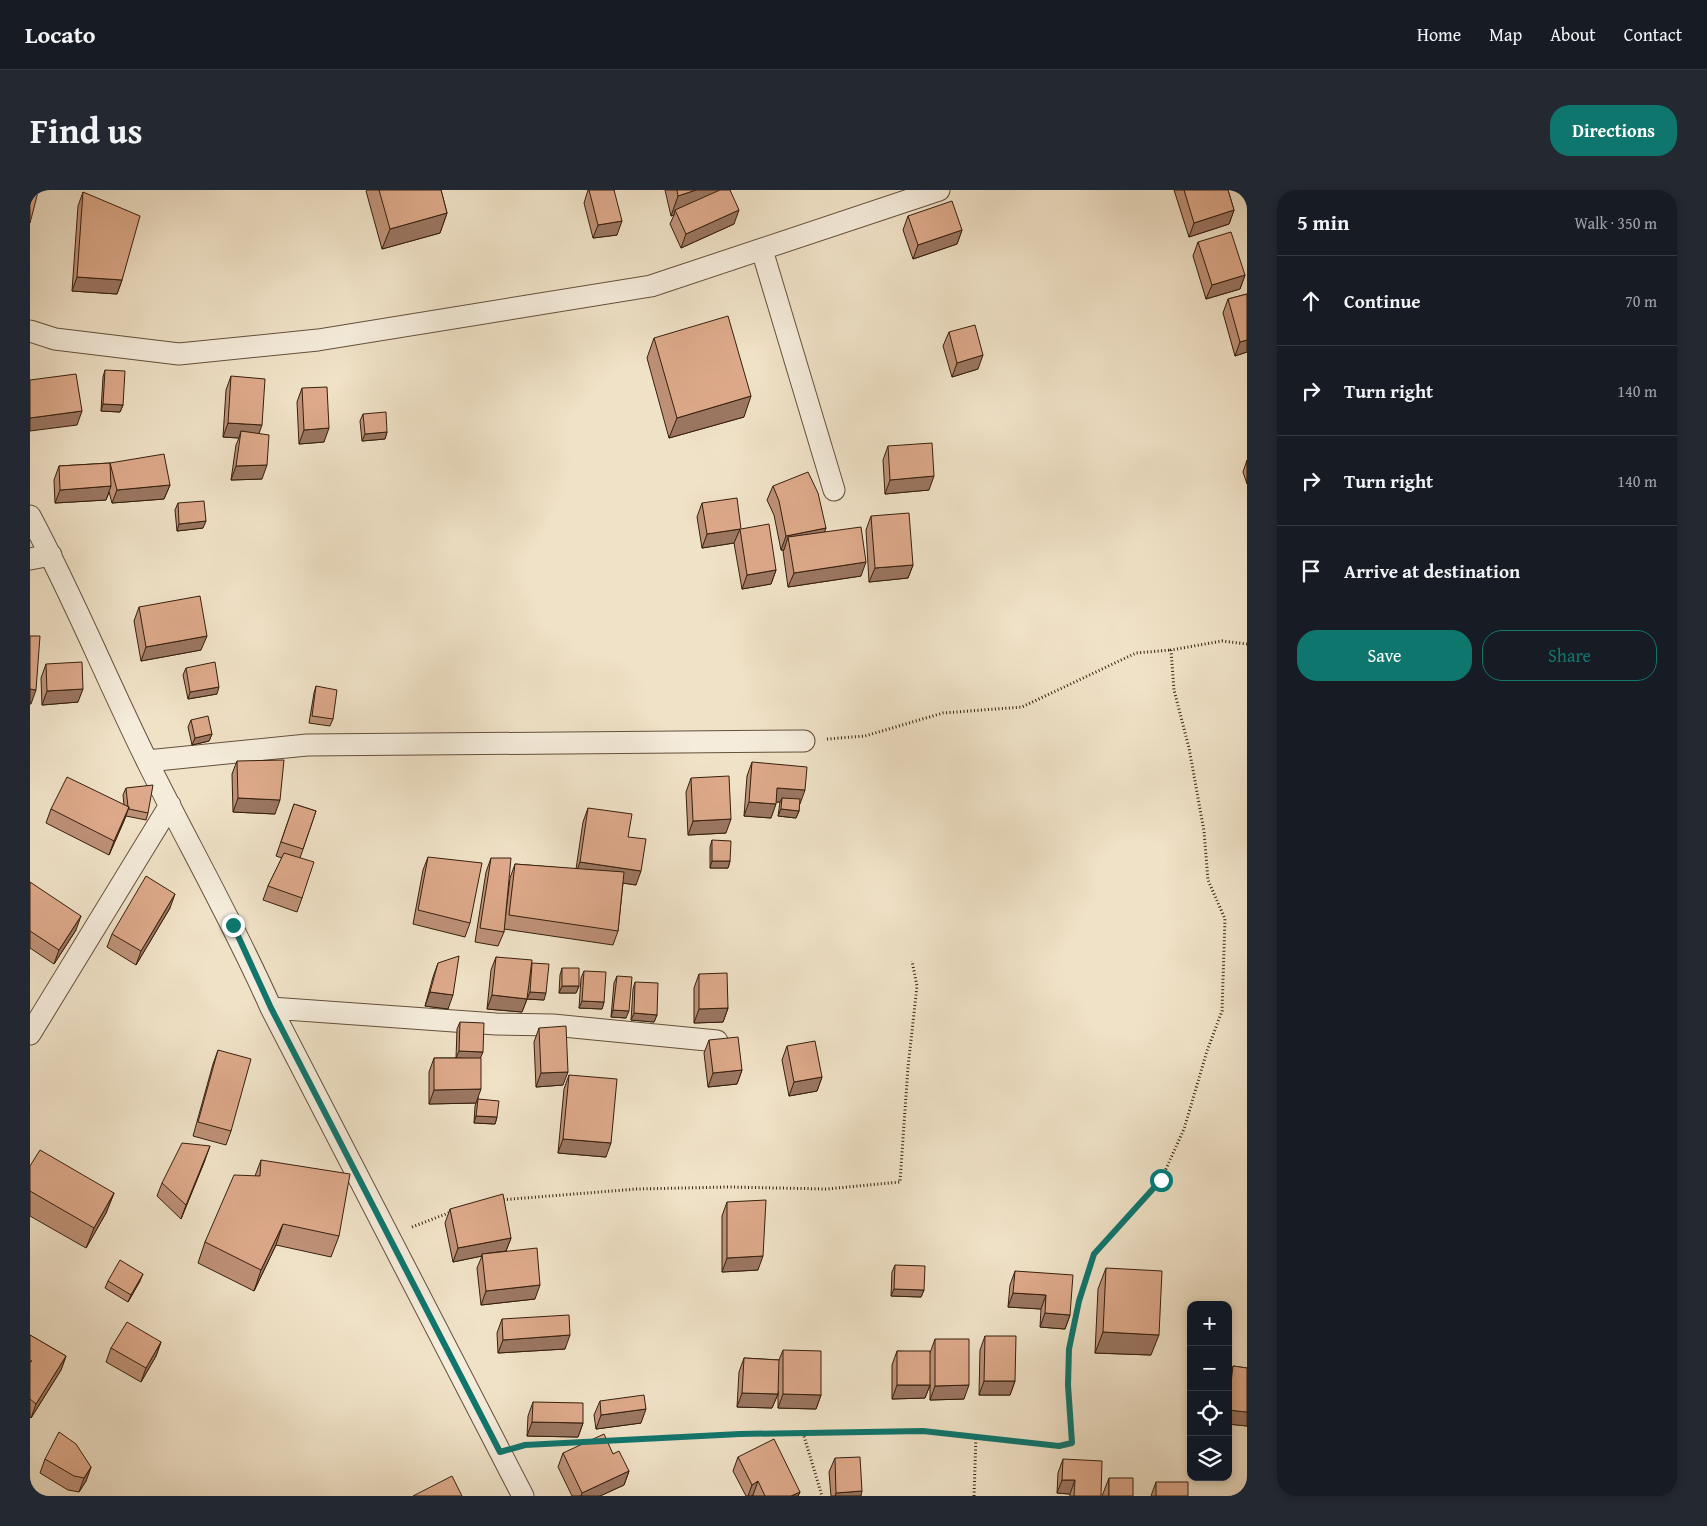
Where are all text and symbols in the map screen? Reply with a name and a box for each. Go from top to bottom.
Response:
text: Locato [25,17,96,52]
text: Home [1417,21,1461,48]
text: Map [1489,21,1522,48]
text: About [1550,21,1596,48]
text: Contact [1624,21,1682,48]
text: Find us [30,105,143,156]
button: Directions [1550,105,1677,156]
text: 5 min [1297,207,1349,238]
text: Walk · 350 m [1574,211,1657,235]
icon: ahead [1297,287,1325,315]
text: Continue [1344,287,1421,315]
text: 70 m [1625,289,1657,313]
icon: right [1297,377,1325,405]
text: Turn right [1344,377,1433,405]
text: 140 m [1617,379,1657,403]
icon: right [1297,467,1325,495]
text: Turn right [1344,467,1433,495]
text: 140 m [1617,469,1657,493]
icon: arrive [1297,557,1325,585]
text: Arrive at destination [1344,557,1520,585]
button: Save [1297,630,1472,681]
button: Share [1482,630,1657,681]
route end [222,914,245,937]
route start [1150,1169,1173,1192]
map controls [1187,1301,1232,1481]
button: + [1187,1301,1232,1346]
button: − [1187,1346,1232,1391]
button: locate [1187,1391,1232,1436]
button: layers [1187,1436,1232,1481]

